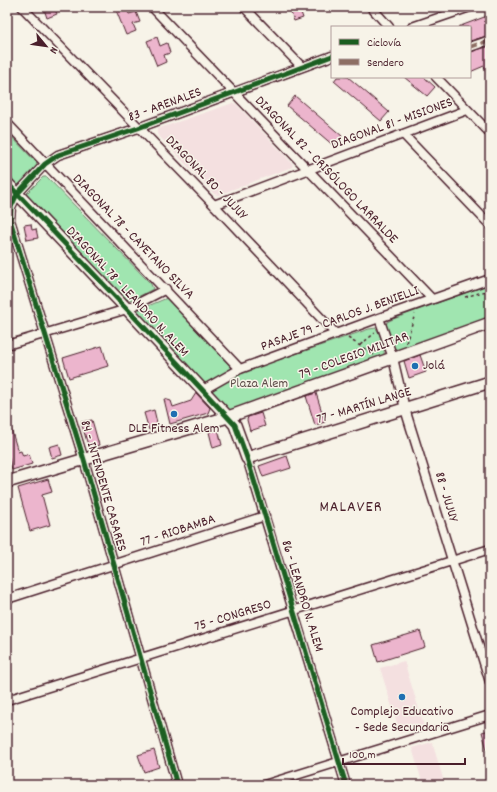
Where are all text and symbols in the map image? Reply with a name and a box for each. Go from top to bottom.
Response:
north arrow [26,26,66,66]
legend [331,26,471,78]
text: Ciclovía [367,35,401,52]
text: N [44,44,61,57]
text: Sendero [367,55,404,72]
street label: 83 - ARENALES [126,82,204,128]
street label: DIAGONAL 82 - CRISÓLOGO LARRALDE [250,92,403,249]
street label: DIAGONAL 81 - MISIONES [328,93,456,155]
street label: DIAGONAL 80 - JUJUY [160,131,252,226]
street label: DIAGONAL 78 - CAYETANO SILVA [67,170,199,305]
street label: DIAGONAL 78 - LEANDRO N. ALEM [61,222,193,362]
street label: PASAJE 79 - CARLOS J. BENIELLI [258,281,422,357]
street label: 79 - COLEGIO MILITAR [296,327,412,385]
place label: Jolá [423,356,445,376]
marker: Jolá [410,361,420,371]
park label: Plaza Alem [230,374,288,394]
street label: 77 - MARTÍN LANGE [314,382,414,430]
marker: DLE Fitness Alem [169,409,179,419]
street label: 84 - INTENDENTE CASARES [75,418,131,554]
place label: DLE Fitness Alem [129,419,219,439]
street label: 88 - JUJUY [429,470,463,525]
district label: MALAVER [319,496,383,519]
street label: 77 - RIOBAMBA [138,509,218,553]
street label: 86 - LEANDRO N. ALEM [275,538,329,654]
street label: 75 - CONGRESO [192,595,274,637]
marker: Complejo Educativo - Sede Secundaria [397,692,407,702]
place label: Complejo Educativo - Sede Secundaria [351,702,453,738]
scale bar [343,740,465,766]
text: 100 m [349,747,376,764]

